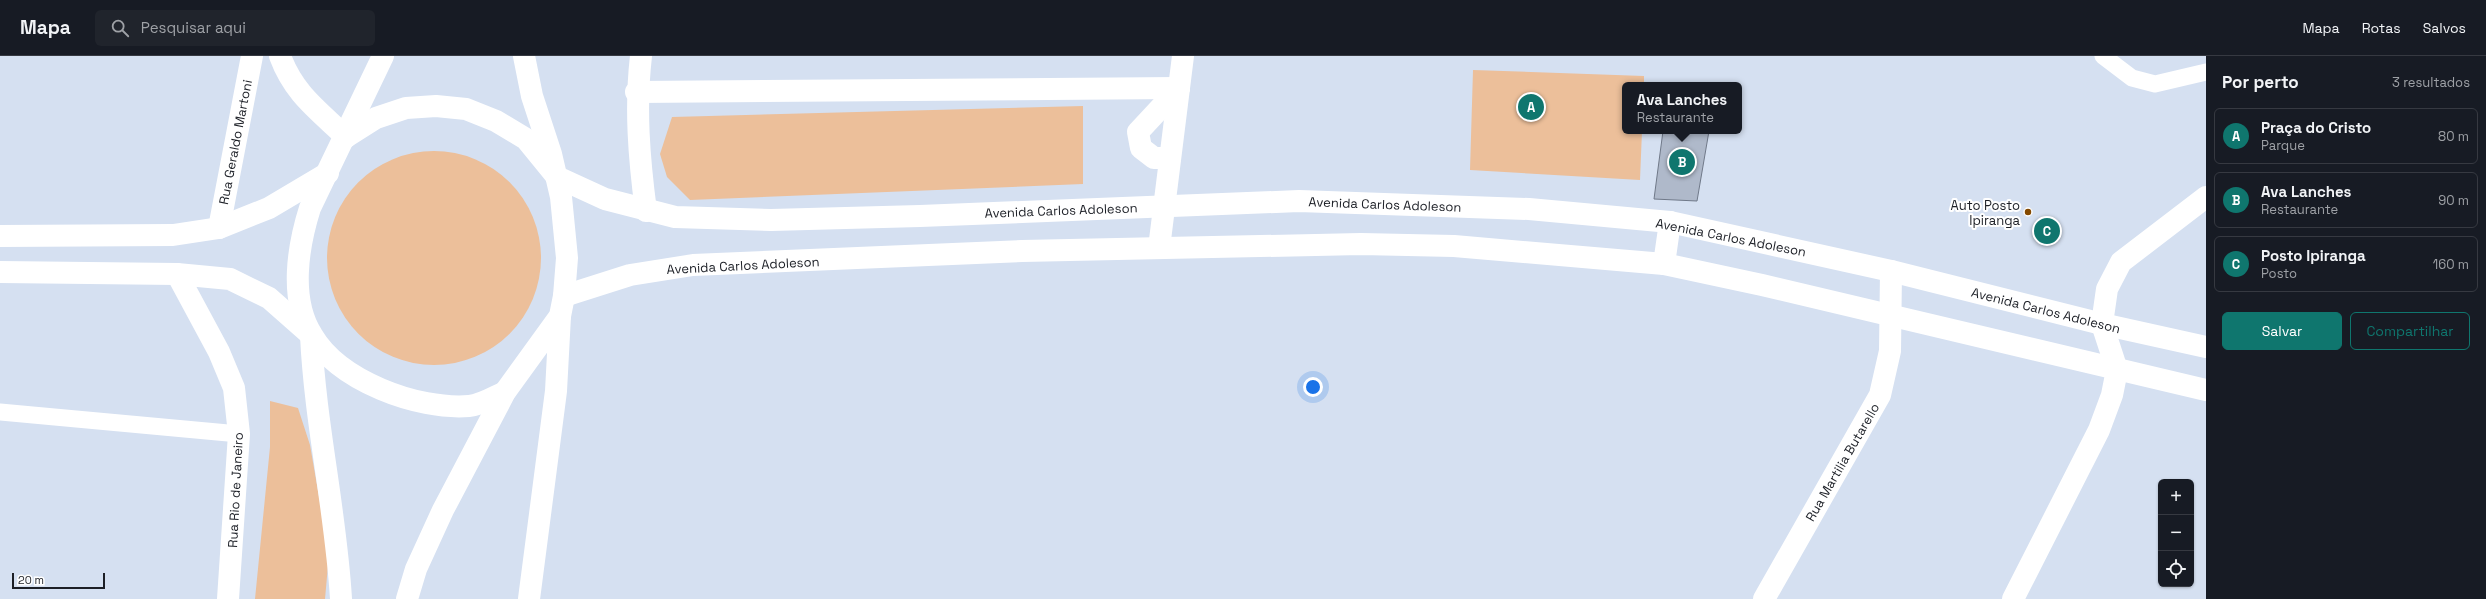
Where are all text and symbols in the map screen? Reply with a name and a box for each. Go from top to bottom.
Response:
search box [95,10,375,46]
text: Mapa [20,15,71,40]
icon: search [109,17,131,39]
text: Pesquisar aqui [141,18,246,37]
text: Mapa [2302,19,2340,37]
text: Rotas [2362,19,2401,37]
text: Salvos [2423,19,2466,37]
text: Por perto [2222,71,2299,93]
text: 3 resultados [2392,74,2470,91]
street label: Rua Geraldo Martoni [215,78,256,206]
popup [1622,82,1742,134]
text: Ava Lanches [1637,90,1727,109]
pin: A [1518,92,1544,122]
text: Restaurante [1637,109,1714,126]
text: Praça do Cristo [2261,118,2371,137]
text: A [2232,128,2240,145]
text: 80 m [2438,128,2469,145]
text: Parque [2261,137,2305,154]
pin: B [1669,147,1695,177]
text: Ava Lanches [2261,182,2351,201]
text: B [2232,192,2240,209]
text: 90 m [2438,192,2469,209]
street label: Avenida Carlos Adoleson [1308,193,1462,216]
place label: Auto Posto Ipiranga [1951,197,2021,229]
street label: Avenida Carlos Adoleson [984,199,1138,222]
text: Restaurante [2261,201,2338,218]
marker: Auto Posto Ipiranga [2023,207,2033,217]
street label: Avenida Carlos Adoleson [1654,215,1808,260]
pin: C [2034,216,2060,246]
text: Posto Ipiranga [2261,246,2366,265]
street label: Avenida Carlos Adoleson [666,253,820,278]
text: C [2232,256,2240,273]
text: 160 m [2433,256,2469,273]
text: Posto [2261,265,2297,282]
street label: Avenida Carlos Adoleson [1970,284,2122,337]
button: Salvar [2222,312,2342,350]
button: Compartilhar [2350,312,2470,350]
your location [1303,377,1323,397]
street label: Rua Martilia Butarello [1802,400,1883,524]
street label: Rua Rio de Janeiro [224,432,247,548]
map controls [2158,479,2194,587]
button: + [2158,479,2194,515]
button: − [2158,515,2194,551]
button: locate [2158,551,2194,587]
scale bar [12,571,105,590]
text: 20 m [18,573,44,587]

